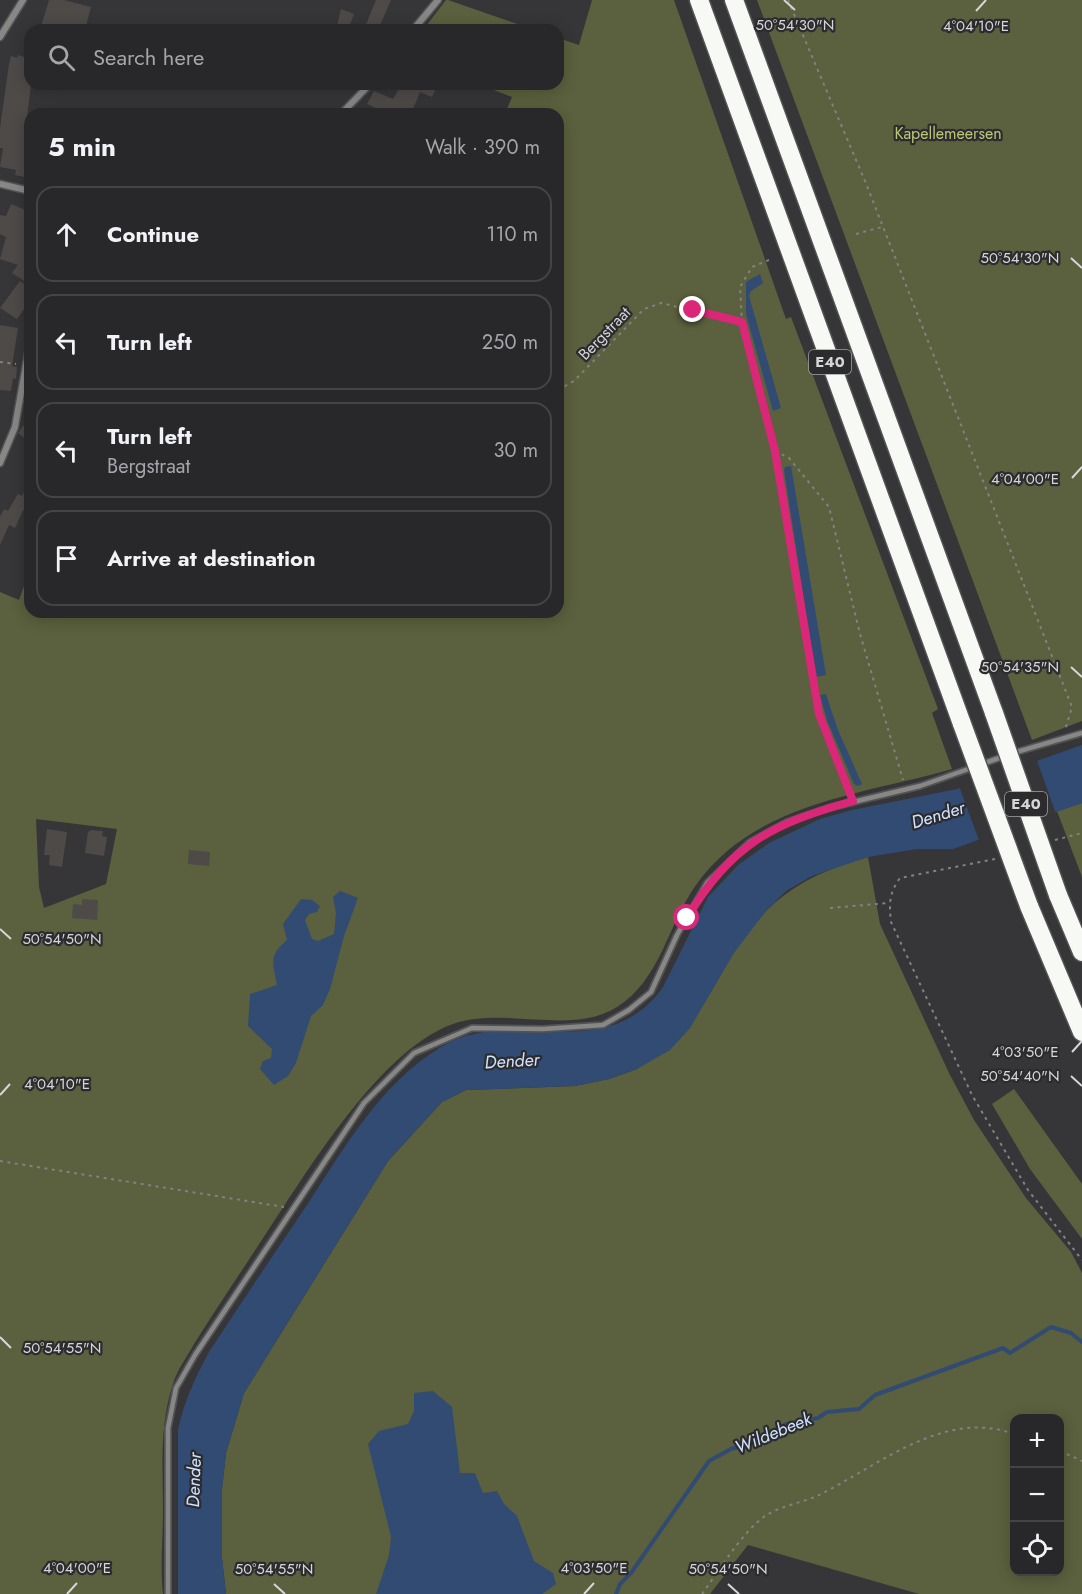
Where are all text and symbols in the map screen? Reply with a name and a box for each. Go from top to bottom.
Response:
text: 50°54'30"N [756,14,834,36]
text: 4°04'10"E [943,15,1009,37]
search box [24,24,564,90]
icon: search [45,41,78,74]
text: Search here [93,41,204,73]
park label: Kapellemeersen [894,122,1002,145]
text: 5 min [48,128,116,166]
text: Walk · 390 m [425,133,540,162]
icon: ahead [50,218,83,251]
text: Continue [107,218,199,250]
text: 110 m [486,220,538,249]
text: 50°54'30"N [981,247,1059,269]
route end [679,296,705,322]
street label: Bergstraat [573,301,636,365]
icon: left [50,326,83,359]
text: Turn left [107,326,192,358]
text: 250 m [482,328,538,357]
road number: E40 [809,350,851,374]
text: Turn left [107,420,192,452]
icon: left [50,434,83,467]
text: 30 m [493,436,538,465]
text: Bergstraat [107,452,190,481]
text: 4°04'00"E [991,468,1059,490]
icon: arrive [50,542,83,575]
text: Arrive at destination [107,542,316,574]
text: 50°54'35"N [981,656,1059,678]
road number: E40 [1005,792,1047,816]
water label: Dender [908,794,969,835]
route start [673,904,699,930]
text: 50°54'50"N [22,928,102,950]
text: 4°03'50"E [991,1041,1059,1063]
water label: Dender [484,1047,541,1075]
text: 50°54'40"N [980,1065,1060,1087]
text: 4°04'10"E [24,1073,90,1095]
text: 50°54'55"N [23,1337,101,1359]
water label: Wildebeek [731,1405,816,1460]
map controls [1010,1414,1064,1576]
button: + [1010,1414,1064,1468]
water label: Dender [180,1451,208,1508]
button: − [1010,1468,1064,1522]
button: locate [1010,1522,1064,1576]
text: 4°04'00"E [43,1557,111,1579]
text: 4°03'50"E [560,1557,628,1579]
text: 50°54'55"N [235,1558,313,1580]
text: 50°54'50"N [688,1558,768,1580]

